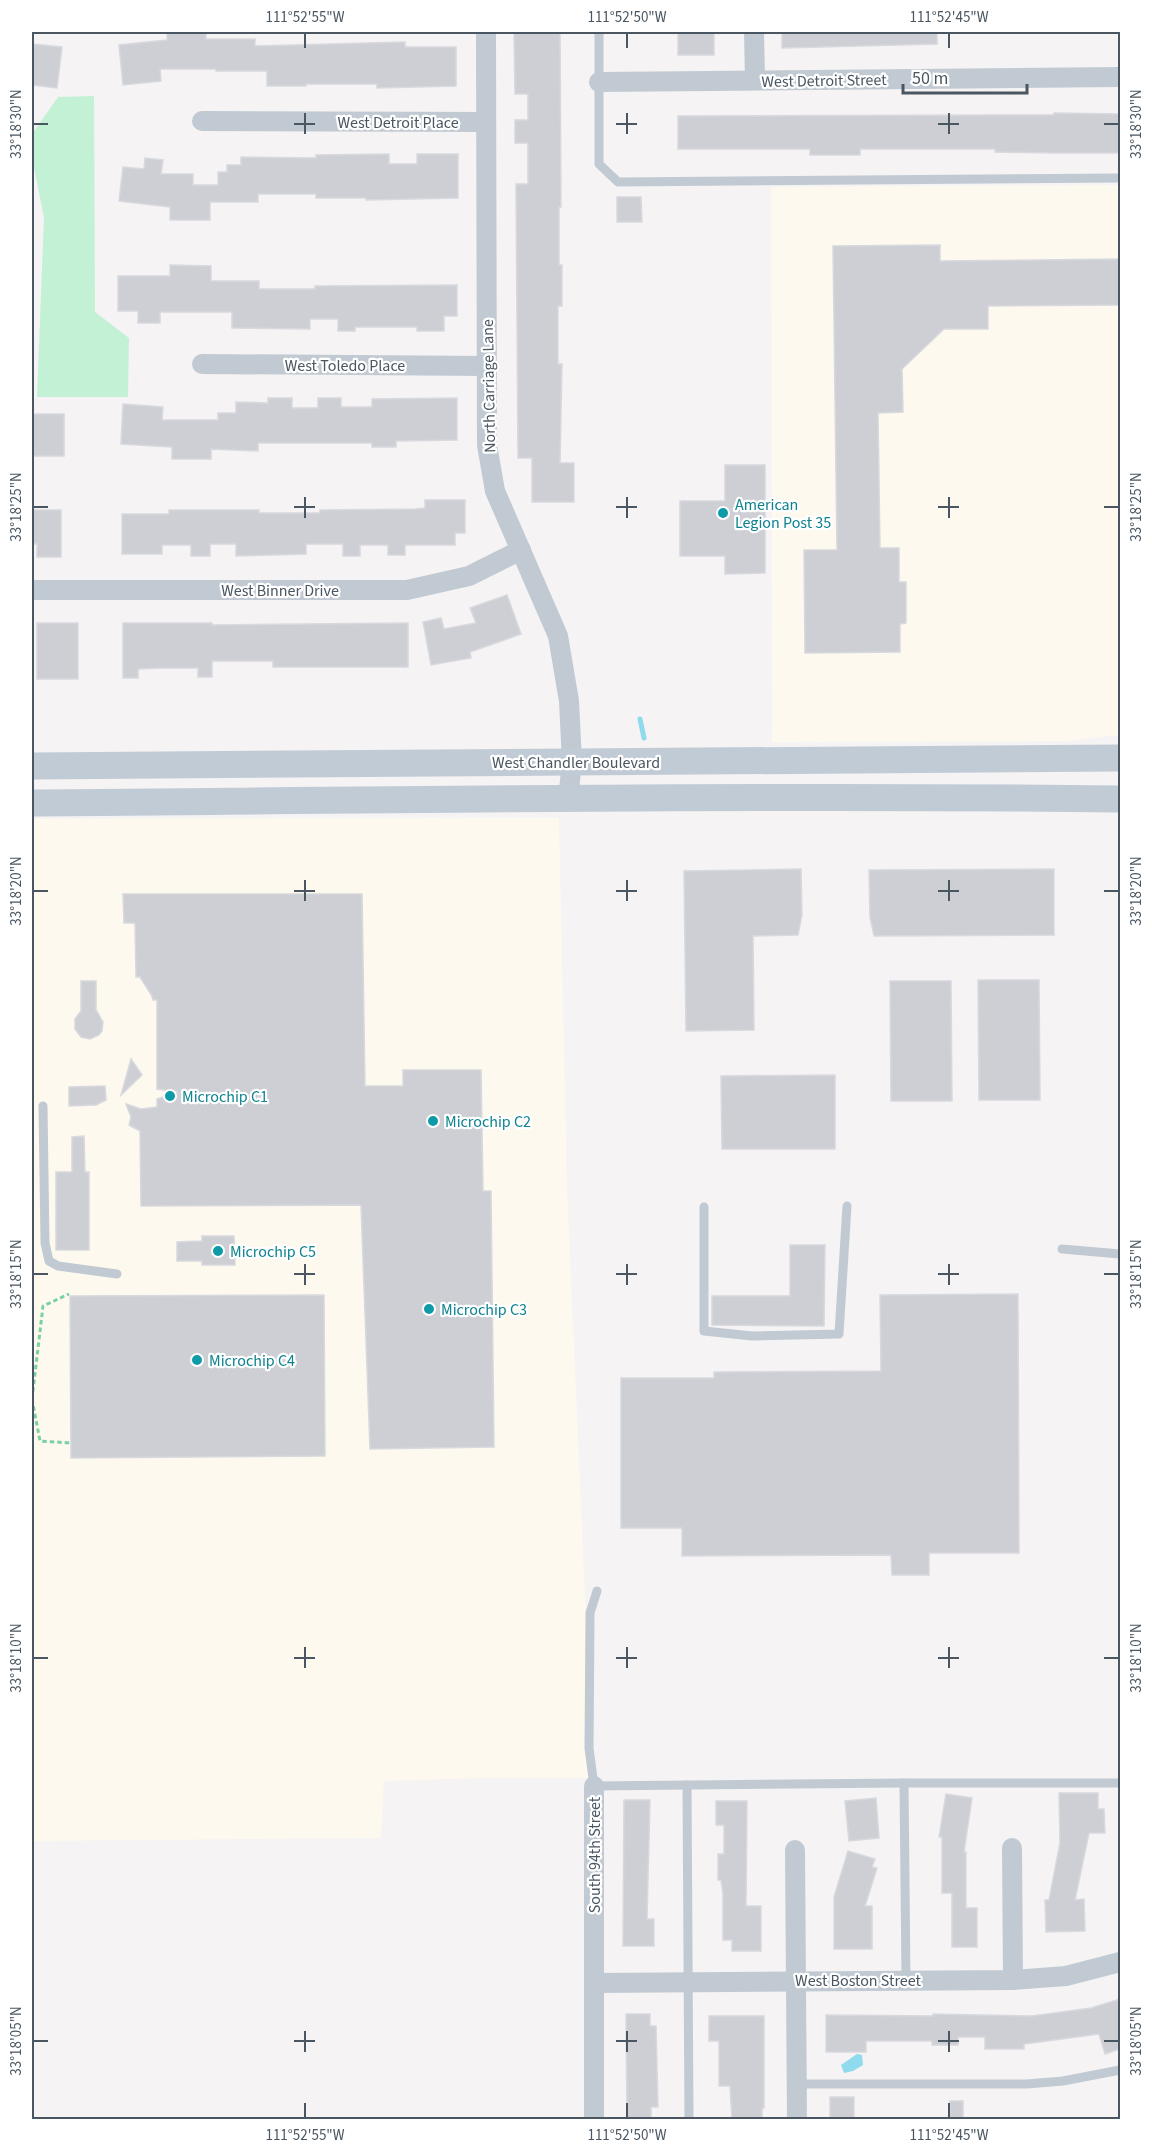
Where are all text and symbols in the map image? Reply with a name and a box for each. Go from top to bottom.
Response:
text: 111°52'55"W [265,7,345,28]
text: 111°52'50"W [587,7,667,28]
text: 111°52'45"W [909,7,989,28]
scale bar [903,57,1028,95]
text: 50 m [912,66,948,91]
street label: West Detroit Street [761,69,887,93]
text: 33°18'30"N [6,89,27,159]
text: 33°18'30"N [1126,89,1147,159]
street label: West Detroit Place [337,112,459,134]
street label: North Carriage Lane [477,319,501,453]
street label: West Toledo Place [285,355,405,377]
text: 33°18'25"N [6,472,27,542]
text: 33°18'25"N [1126,472,1147,542]
place label: American Legion Post 35 [735,494,831,534]
marker: American Legion Post 35 [716,506,730,520]
street label: West Binner Drive [221,580,339,602]
street label: West Chandler Boulevard [492,752,660,774]
text: 33°18'20"N [6,856,27,926]
text: 33°18'20"N [1126,856,1147,926]
place label: Microchip C1 [182,1086,268,1108]
marker: Microchip C1 [163,1089,177,1103]
place label: Microchip C2 [445,1111,531,1133]
marker: Microchip C2 [426,1114,440,1128]
text: 33°18'15"N [6,1239,27,1309]
text: 33°18'15"N [1126,1239,1147,1309]
place label: Microchip C5 [230,1241,316,1263]
marker: Microchip C5 [211,1244,225,1258]
place label: Microchip C3 [441,1299,527,1321]
marker: Microchip C3 [422,1302,436,1316]
place label: Microchip C4 [209,1350,295,1372]
marker: Microchip C4 [190,1353,204,1367]
text: 33°18'10"N [6,1623,27,1693]
text: 33°18'10"N [1126,1623,1147,1693]
street label: South 94th Street [584,1796,606,1913]
street label: West Boston Street [795,1970,922,1992]
text: 33°18'05"N [6,2006,27,2076]
text: 33°18'05"N [1126,2006,1147,2076]
text: 111°52'55"W [265,2125,345,2146]
text: 111°52'50"W [587,2125,667,2146]
text: 111°52'45"W [909,2125,989,2146]

